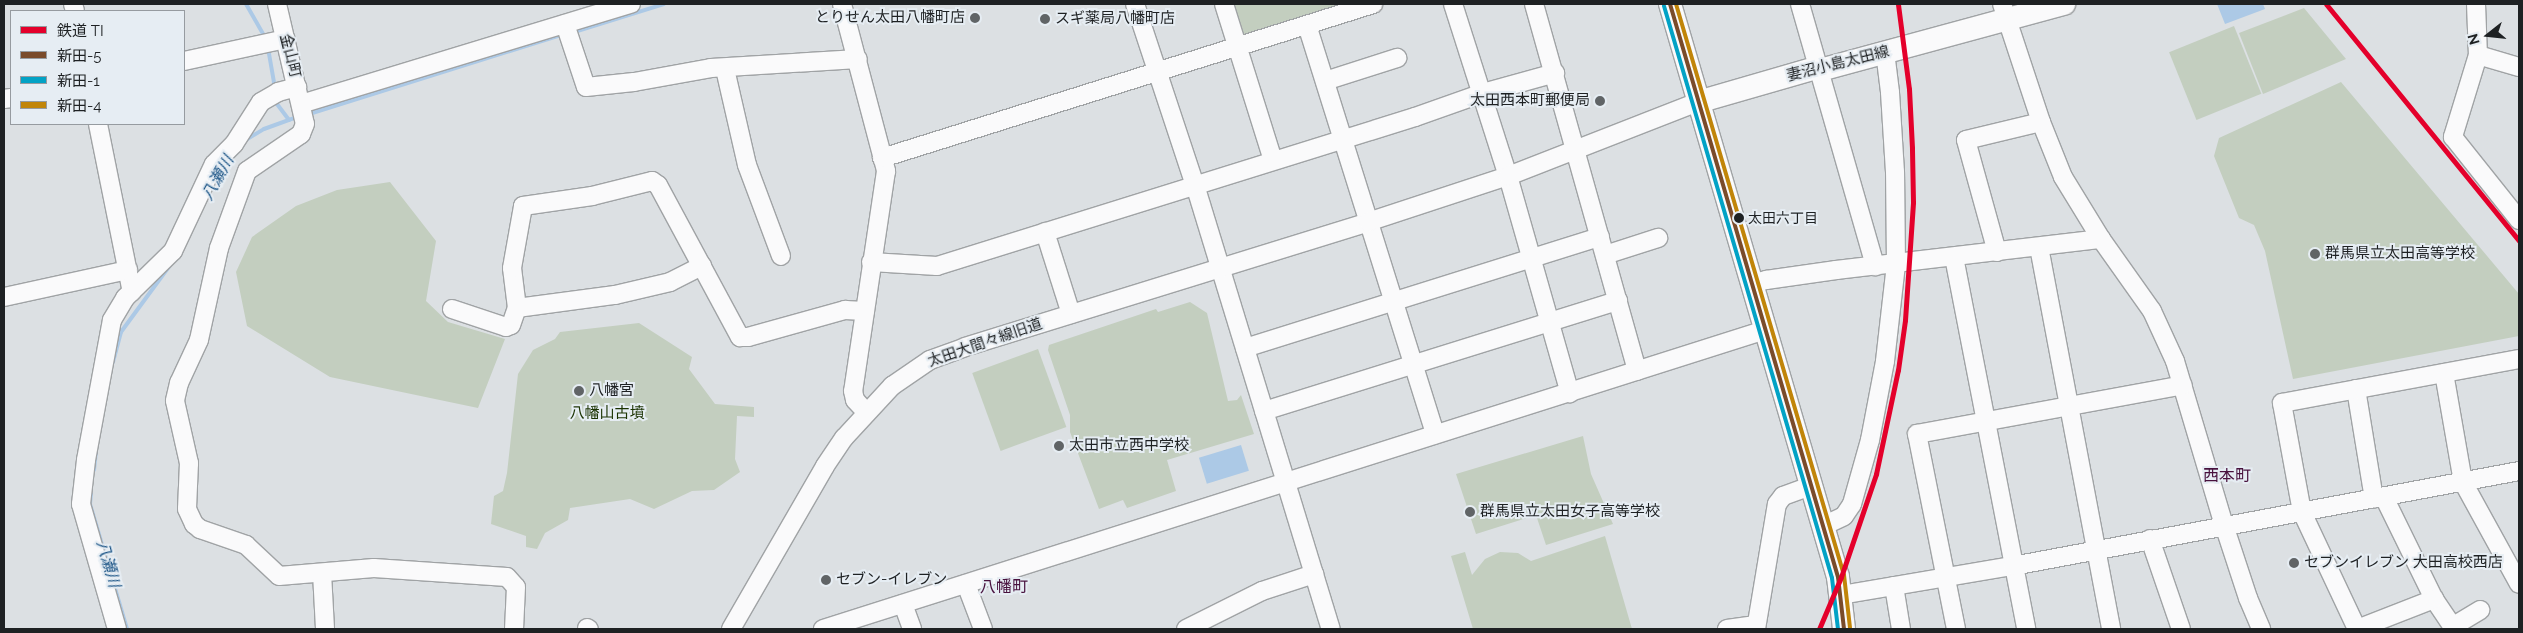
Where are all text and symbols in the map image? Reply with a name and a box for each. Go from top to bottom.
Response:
place label: とりせん太田八幡町店 [815,9,965,27]
legend [10,10,185,125]
place label: スギ薬局八幡町店 [1055,10,1175,28]
north arrow [2463,10,2513,60]
marker: とりせん太田八幡町店 [969,12,981,24]
marker: スギ薬局八幡町店 [1039,13,1051,25]
text: 鉄道 TI [57,22,104,40]
street label: 金山町 [276,32,304,80]
text: N [2464,32,2483,46]
street label: 妻沼小島太田線 [1785,43,1891,85]
text: 新田-5 [57,47,102,65]
text: 新田-1 [57,72,100,90]
place label: 太田西本町郵便局 [1470,92,1590,110]
marker: 太田西本町郵便局 [1594,95,1606,107]
text: 新田-4 [57,97,101,115]
water label: 八瀬川 [198,152,238,204]
place label: 太田六丁目 [1748,210,1818,226]
marker: 太田六丁目 [1734,213,1744,223]
place label: 群馬県立太田高等学校 [2325,245,2475,263]
marker: 群馬県立太田高等学校 [2309,248,2321,260]
street label: 太田大間々線旧道 [925,315,1045,371]
place label: 八幡宮 [589,382,634,400]
marker: 八幡宮 [573,385,585,397]
park label: 八幡山古墳 [570,405,644,423]
place label: 太田市立西中学校 [1069,437,1189,455]
marker: 太田市立西中学校 [1053,440,1065,452]
district label: 西本町 [2203,466,2251,486]
place label: 群馬県立太田女子高等学校 [1480,503,1660,521]
marker: 群馬県立太田女子高等学校 [1464,506,1476,518]
water label: 八瀬川 [92,538,124,590]
place label: セブンイレブン 大田高校西店 [2304,554,2503,572]
marker: セブンイレブン 大田高校西店 [2288,557,2300,569]
place label: セブン-イレブン [836,571,947,589]
marker: セブン-イレブン [820,574,832,586]
district label: 八幡町 [980,577,1028,597]

